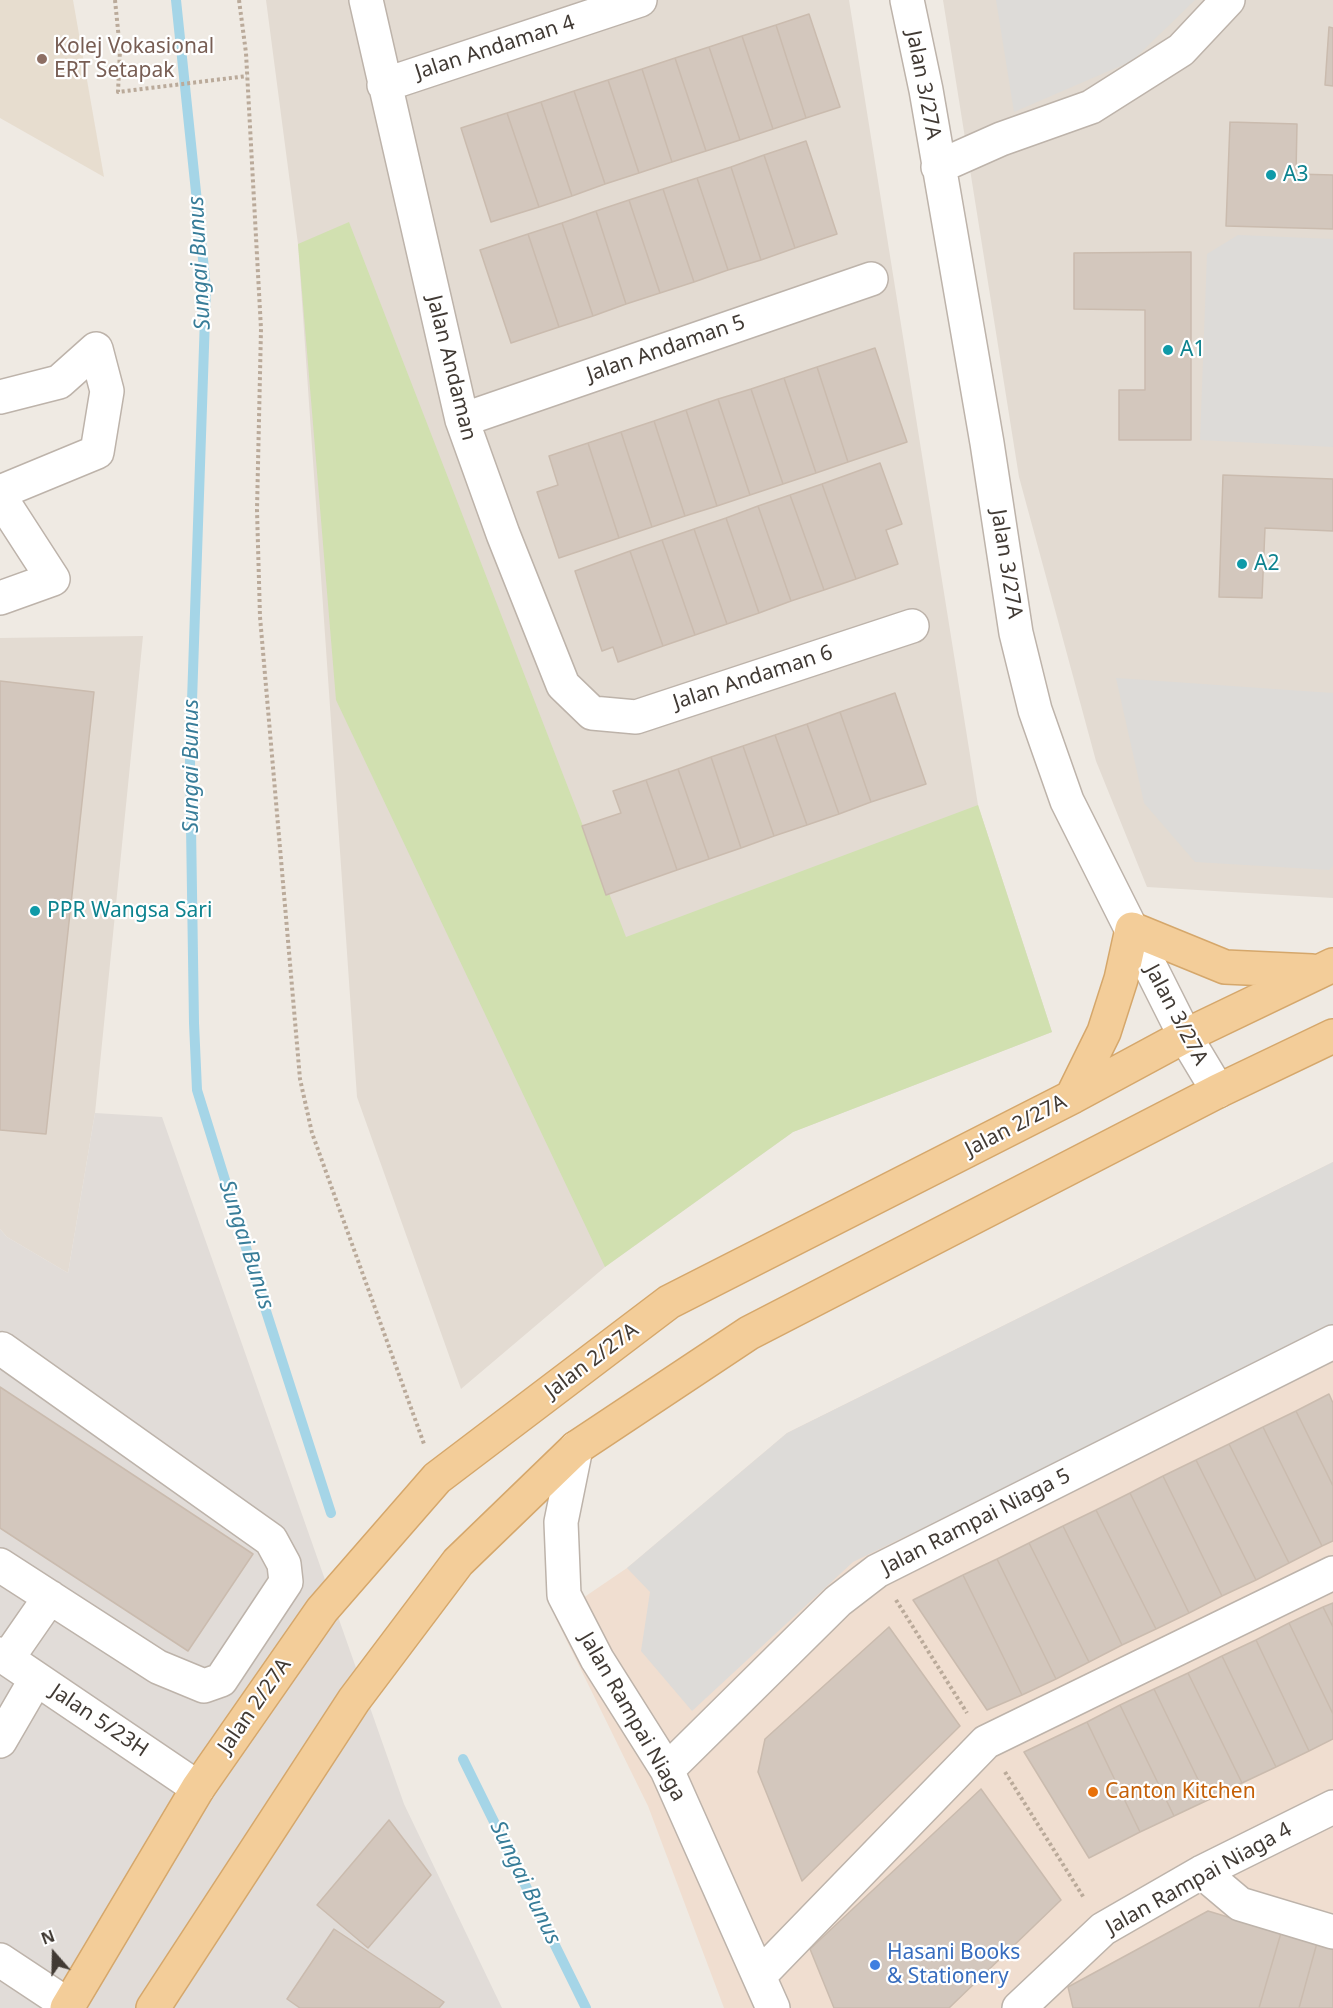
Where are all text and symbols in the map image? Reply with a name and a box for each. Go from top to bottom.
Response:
street label: Jalan Andaman 4 [412,10,578,86]
street label: Jalan 3/27A [900,28,946,142]
place label: Kolej Vokasional ERT Setapak [54,34,214,84]
marker: Kolej Vokasional ERT Setapak [35,52,49,66]
place label: A3 [1283,162,1308,188]
marker: A3 [1264,168,1278,182]
water label: Sungai Bunus [183,195,217,331]
street label: Jalan Andaman [421,293,481,443]
street label: Jalan Andaman 5 [583,310,749,388]
place label: A1 [1180,337,1205,363]
marker: A1 [1161,343,1175,357]
street label: Jalan 3/27A [985,507,1027,621]
place label: A2 [1254,551,1279,577]
marker: A2 [1235,557,1249,571]
street label: Jalan Andaman 6 [670,640,836,716]
water label: Sungai Bunus [179,699,205,833]
place label: PPR Wangsa Sari [47,898,212,924]
marker: PPR Wangsa Sari [28,904,42,918]
street label: Jalan 3/27A [1139,960,1213,1070]
street label: Jalan 2/27A [961,1090,1071,1162]
water label: Sungai Bunus [213,1177,279,1313]
street label: Jalan 2/27A [540,1318,644,1404]
street label: Jalan Rampai Niaga 5 [877,1463,1075,1581]
street label: Jalan Rampai Niaga [573,1628,691,1806]
street label: Jalan 2/27A [213,1654,297,1758]
street label: Jalan 5/23H [45,1679,153,1763]
place label: Canton Kitchen [1105,1779,1256,1805]
marker: Canton Kitchen [1086,1785,1100,1799]
water label: Sungai Bunus [484,1817,566,1949]
street label: Jalan Rampai Niaga 4 [1102,1817,1296,1941]
north arrow [24,1924,84,1984]
text: N [38,1925,58,1950]
place label: Hasani Books & Stationery [887,1940,1020,1990]
marker: Hasani Books & Stationery [868,1958,882,1972]

